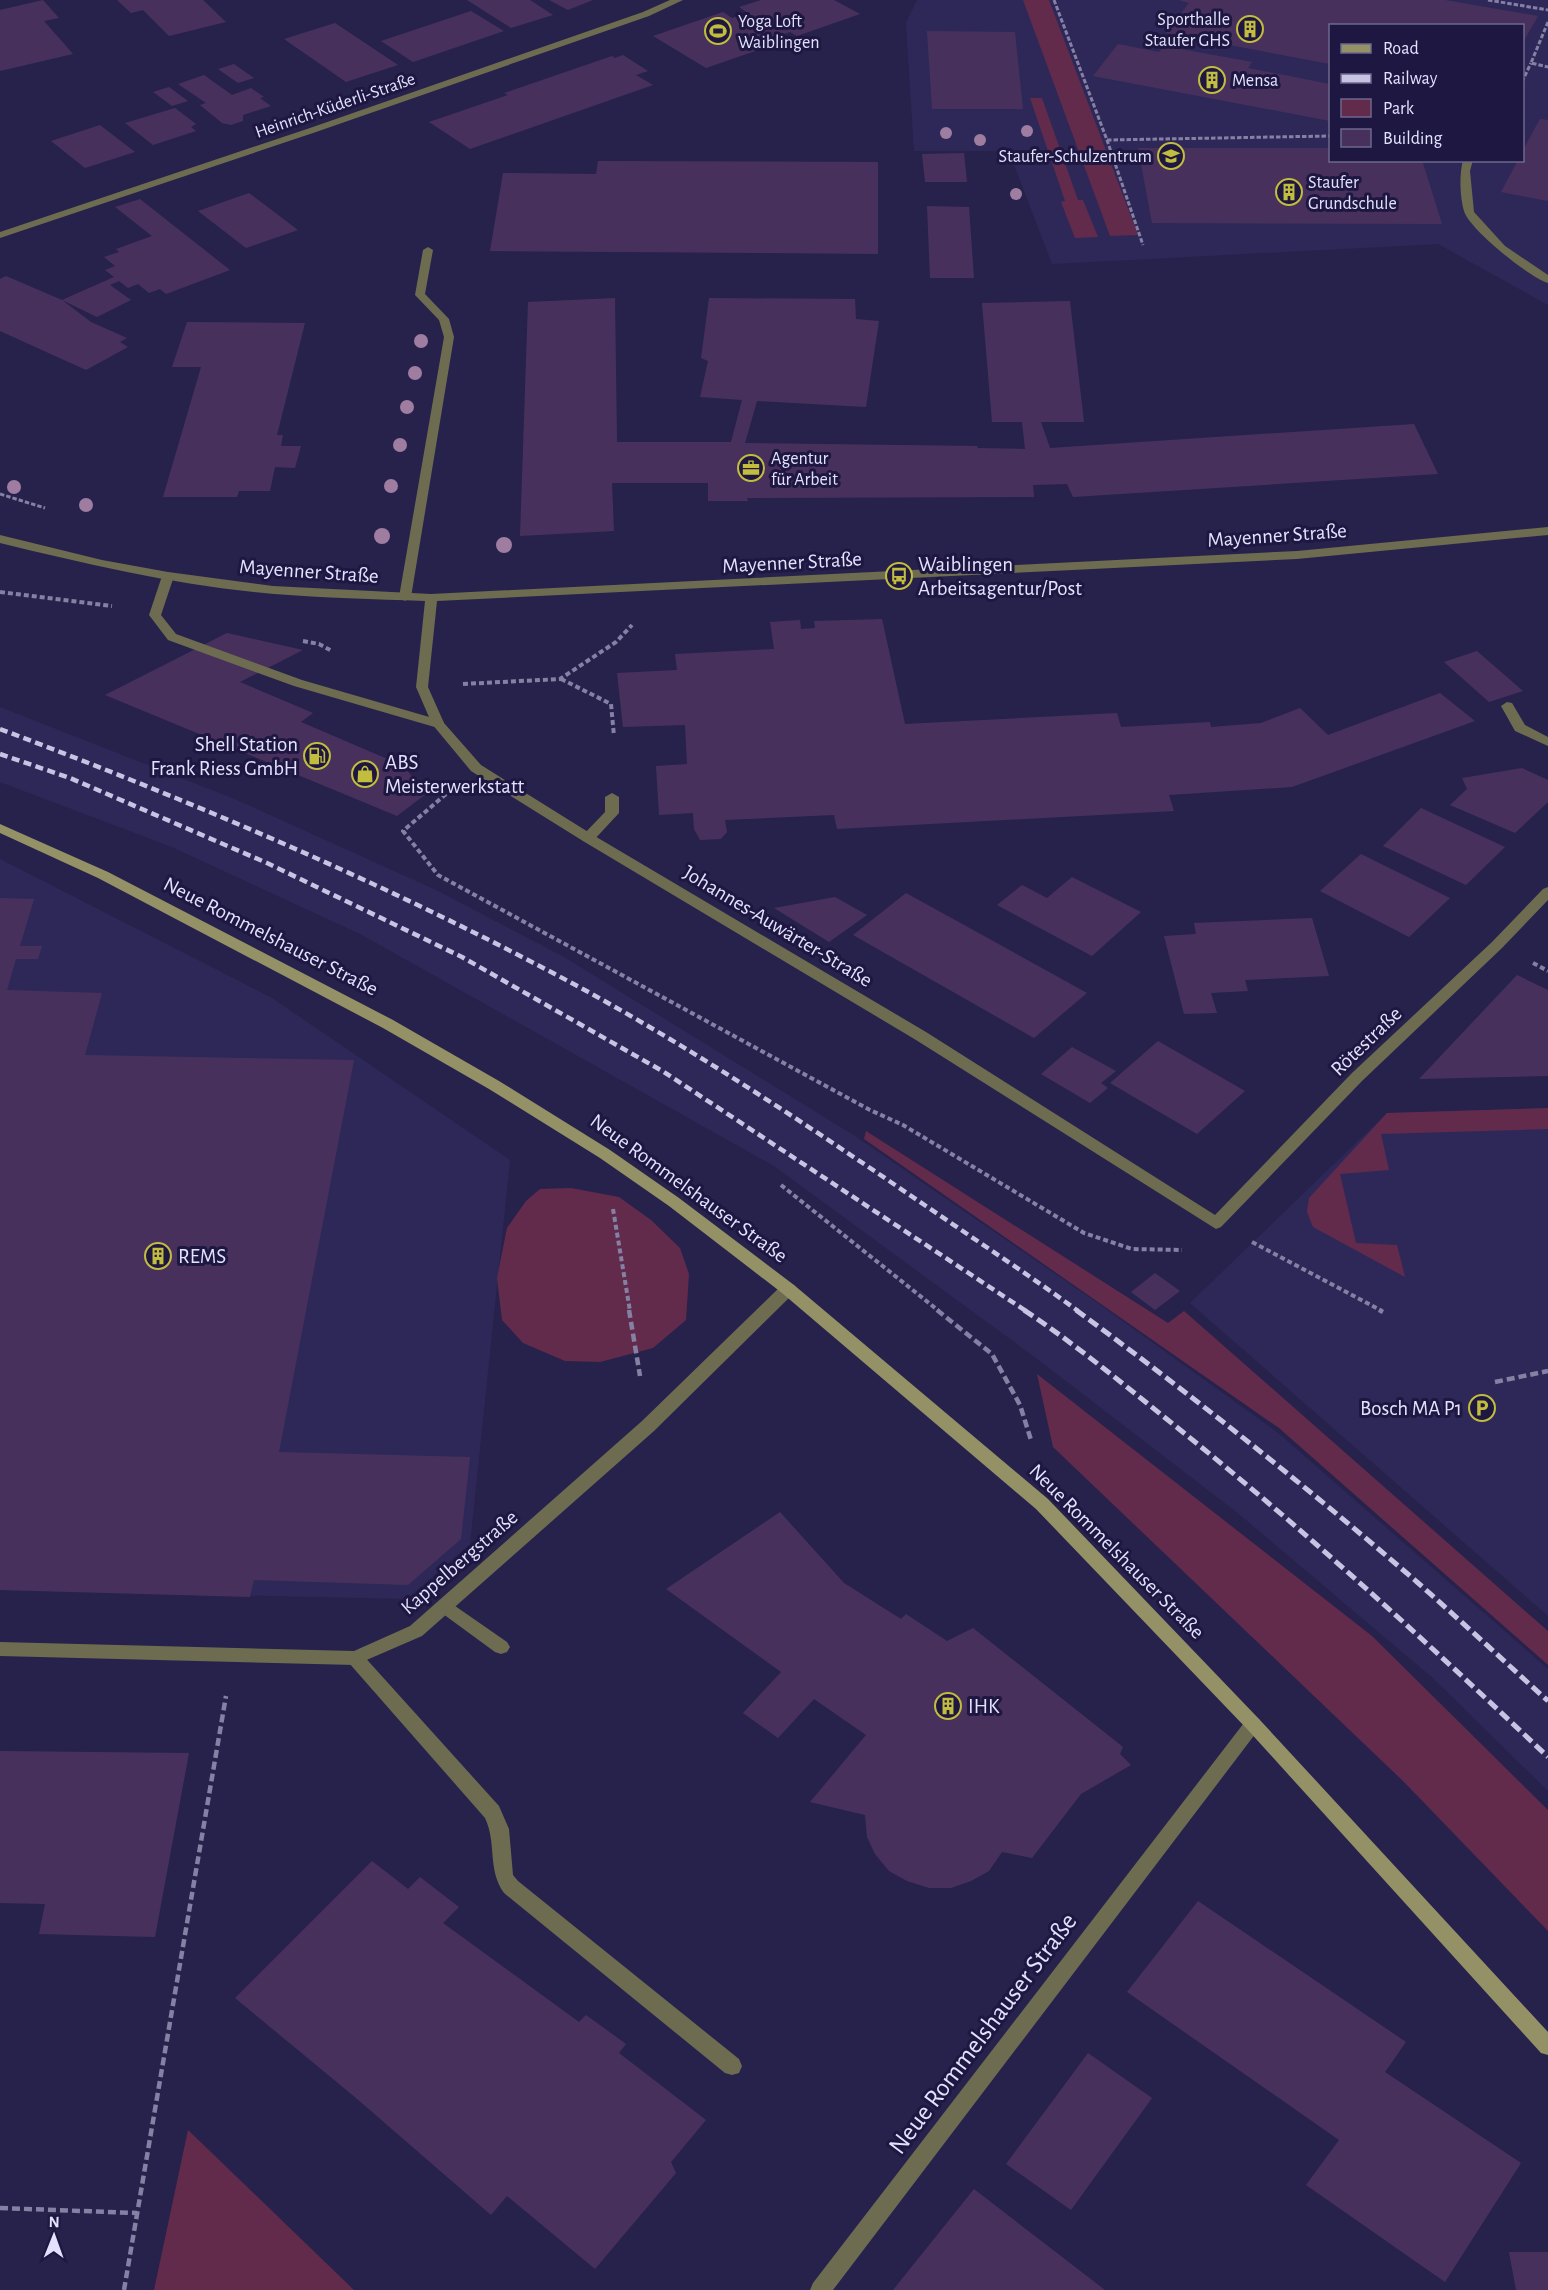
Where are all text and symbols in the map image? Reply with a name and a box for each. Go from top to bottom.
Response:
place label: Sporthalle Staufer GHS [1145,11,1230,50]
place label: Yoga Loft Waiblingen [738,13,819,52]
building icon: Sporthalle Staufer GHS [1235,14,1265,44]
sports icon: Yoga Loft Waiblingen [703,16,733,46]
legend [1329,24,1524,162]
text: Road [1383,40,1419,58]
building icon: Mensa [1197,65,1227,95]
street label: Heinrich-Küderli-Straße [253,70,418,142]
text: Railway [1383,70,1438,88]
place label: Mensa [1232,72,1278,90]
text: Park [1383,100,1415,118]
text: Building [1383,130,1443,148]
school or university icon: Staufer-Schulzentrum [1156,141,1186,171]
place label: Staufer-Schulzentrum [999,148,1152,166]
place label: Staufer Grundschule [1308,174,1397,213]
building icon: Staufer Grundschule [1274,177,1304,207]
place label: Agentur für Arbeit [771,450,838,489]
office icon: Agentur für Arbeit [736,453,766,483]
street label: Mayenner Straße [1207,520,1347,551]
street label: Mayenner Straße [722,548,862,577]
place label: Waiblingen Arbeitsagentur/Post [918,554,1082,599]
street label: Mayenner Straße [239,556,379,587]
bus stop icon: Waiblingen Arbeitsagentur/Post [884,561,914,591]
place label: Shell Station Frank Riess GmbH [151,734,298,779]
fuel station icon: Shell Station Frank Riess GmbH [302,741,332,771]
place label: ABS Meisterwerkstatt [385,752,525,797]
shop icon: ABS Meisterwerkstatt [350,759,380,789]
street label: Johannes-Auwärter-Straße [680,862,876,991]
street label: Neue Rommelshauser Straße [160,873,381,1000]
street label: Rötestraße [1327,1003,1406,1080]
street label: Neue Rommelshauser Straße [586,1110,791,1267]
building icon: REMS [143,1241,173,1271]
place label: REMS [178,1246,226,1267]
parking icon: Bosch MA P1 [1467,1393,1497,1423]
place label: Bosch MA P1 [1360,1398,1462,1419]
street label: Neue Rommelshauser Straße [1025,1460,1208,1643]
street label: Kappelbergstraße [397,1506,522,1618]
building icon: IHK [933,1691,963,1721]
place label: IHK [968,1696,1000,1717]
street label: Neue Rommelshauser Straße [884,1908,1082,2159]
north arrow [24,2206,84,2266]
text: N [49,2214,60,2230]

